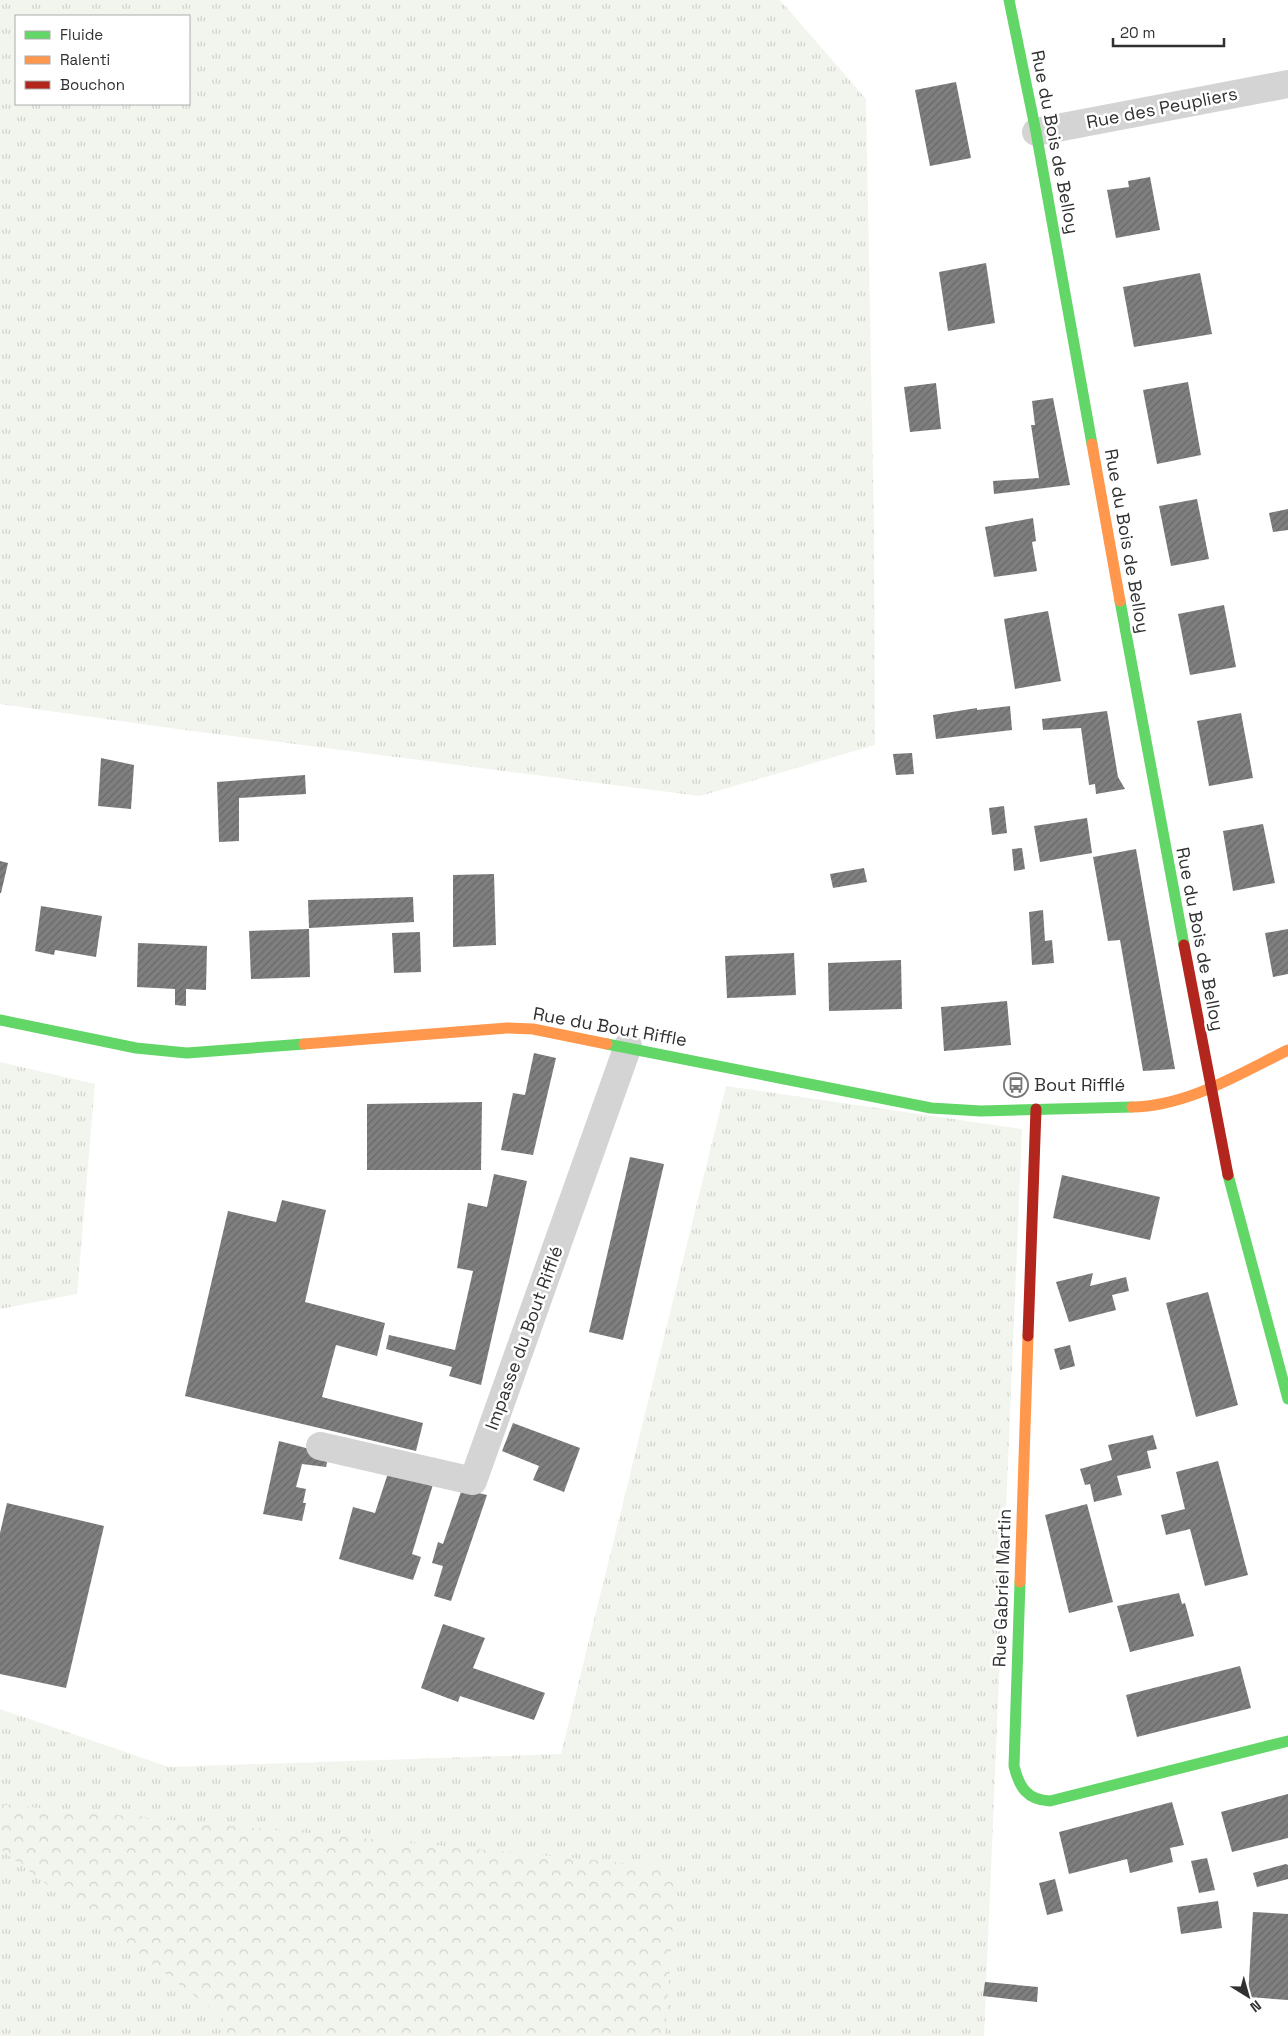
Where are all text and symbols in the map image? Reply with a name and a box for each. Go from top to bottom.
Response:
legend [15,15,190,105]
scale bar [1113,15,1224,47]
text: 20 m [1120,23,1155,42]
text: Fluide [60,25,103,44]
street label: Rue du Bois de Belloy [1026,48,1085,236]
text: Ralenti [60,50,110,69]
text: Bouchon [60,75,125,94]
street label: Rue des Peupliers [1084,82,1239,133]
street label: Rue du Bois de Belloy [1100,447,1155,635]
street label: Rue du Bois de Belloy [1171,845,1230,1033]
street label: Rue du Bout Riffle [531,1002,689,1051]
bus stop icon: Bout Rifflé [1003,1072,1029,1098]
place label: Bout Rifflé [1034,1073,1125,1096]
street label: Impasse du Bout Rifflé [479,1243,568,1433]
street label: Rue Gabriel Martin [987,1508,1016,1668]
north arrow [1223,1971,1273,2021]
text: N [1247,1996,1265,2016]

